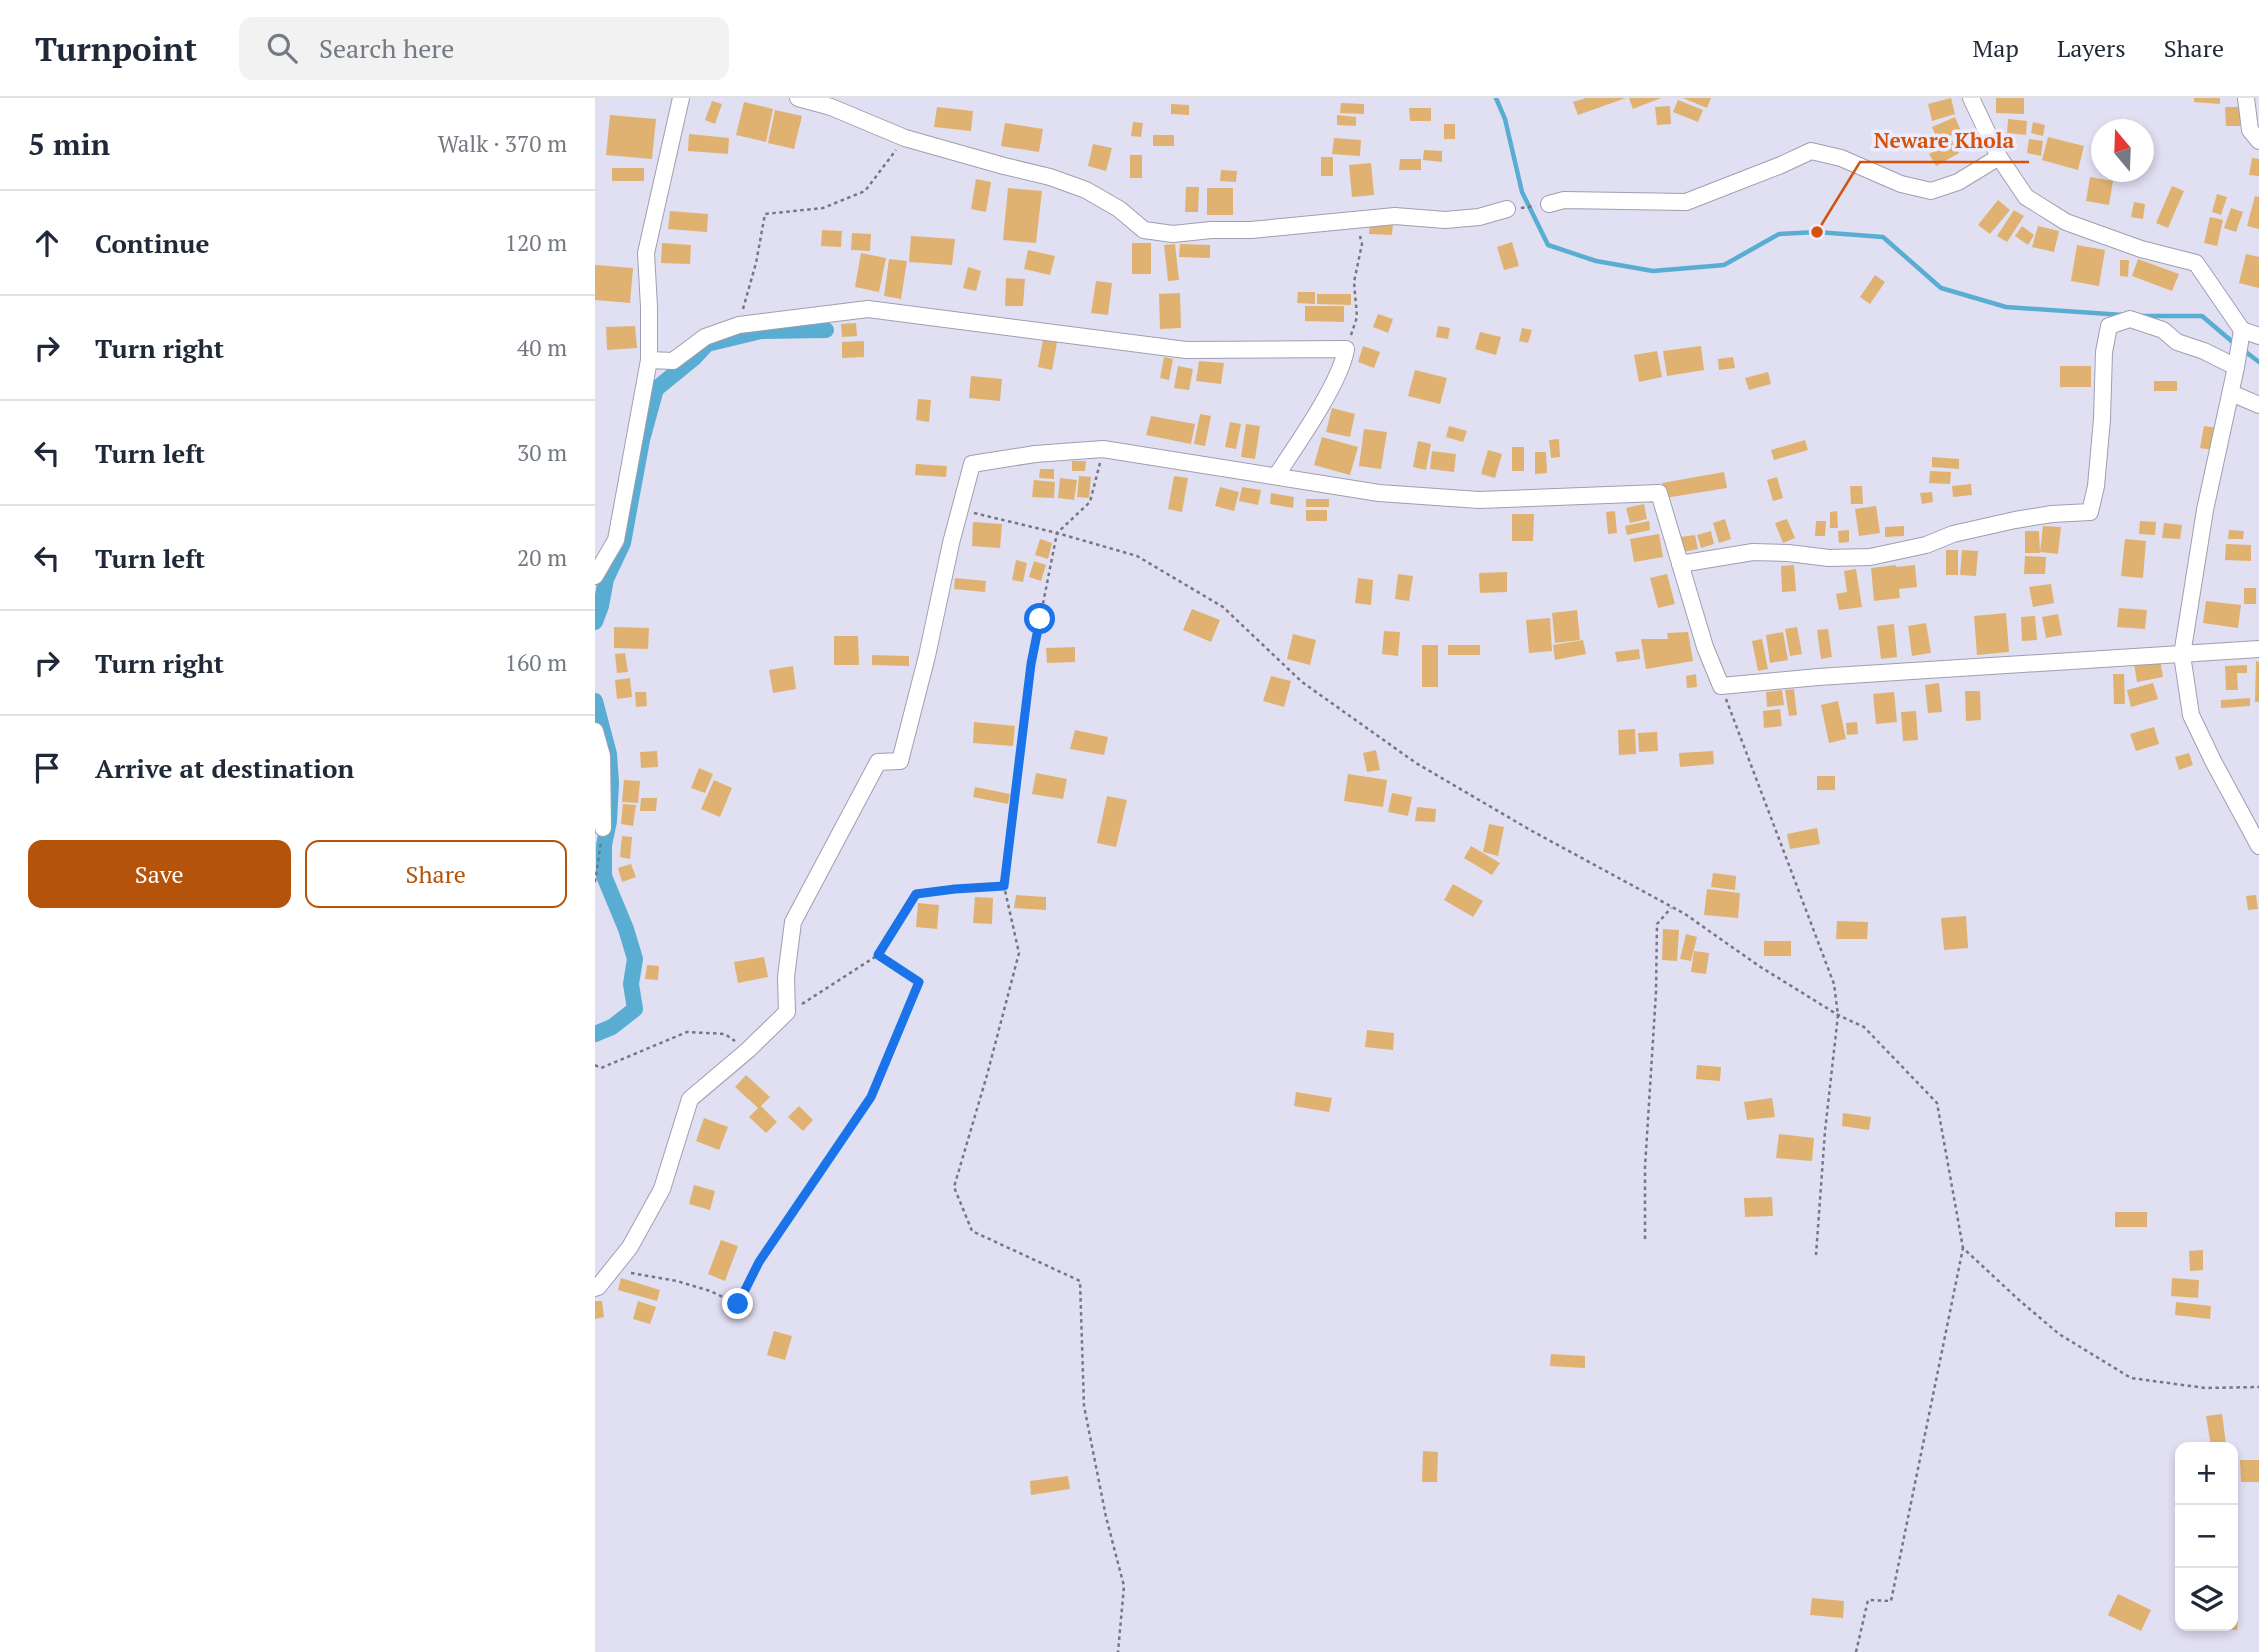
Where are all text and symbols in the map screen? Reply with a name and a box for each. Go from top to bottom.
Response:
search box [239,17,729,80]
text: Turnpoint [35,27,197,70]
icon: search [263,29,301,67]
text: Search here [319,31,454,65]
text: Map [1972,32,2019,64]
text: Layers [2057,32,2126,64]
text: Share [2164,32,2224,64]
north arrow [2091,119,2154,182]
callout: Neware Khola [1860,120,2029,162]
text: 5 min [28,124,110,164]
text: Neware Khola [1874,126,2015,154]
text: Walk · 370 m [438,128,567,159]
icon: ahead [28,224,66,262]
text: Continue [95,226,209,260]
text: 120 m [505,227,567,258]
icon: right [28,329,66,367]
text: Turn right [95,331,224,365]
text: 40 m [517,332,567,363]
icon: left [28,434,66,472]
text: Turn left [95,436,205,470]
text: 30 m [517,437,567,468]
icon: left [28,539,66,577]
text: Turn left [95,541,205,575]
text: 20 m [517,542,567,573]
route start [1024,603,1055,634]
icon: right [28,644,66,682]
text: Turn right [95,646,224,680]
text: 160 m [505,647,567,678]
icon: arrive [28,749,66,787]
text: Arrive at destination [95,751,354,785]
button: Save [28,840,291,908]
button: Share [305,840,567,908]
route end [722,1288,753,1319]
map controls [2175,1442,2238,1631]
button: + [2175,1442,2238,1505]
button: − [2175,1505,2238,1568]
button: layers [2175,1568,2238,1631]

